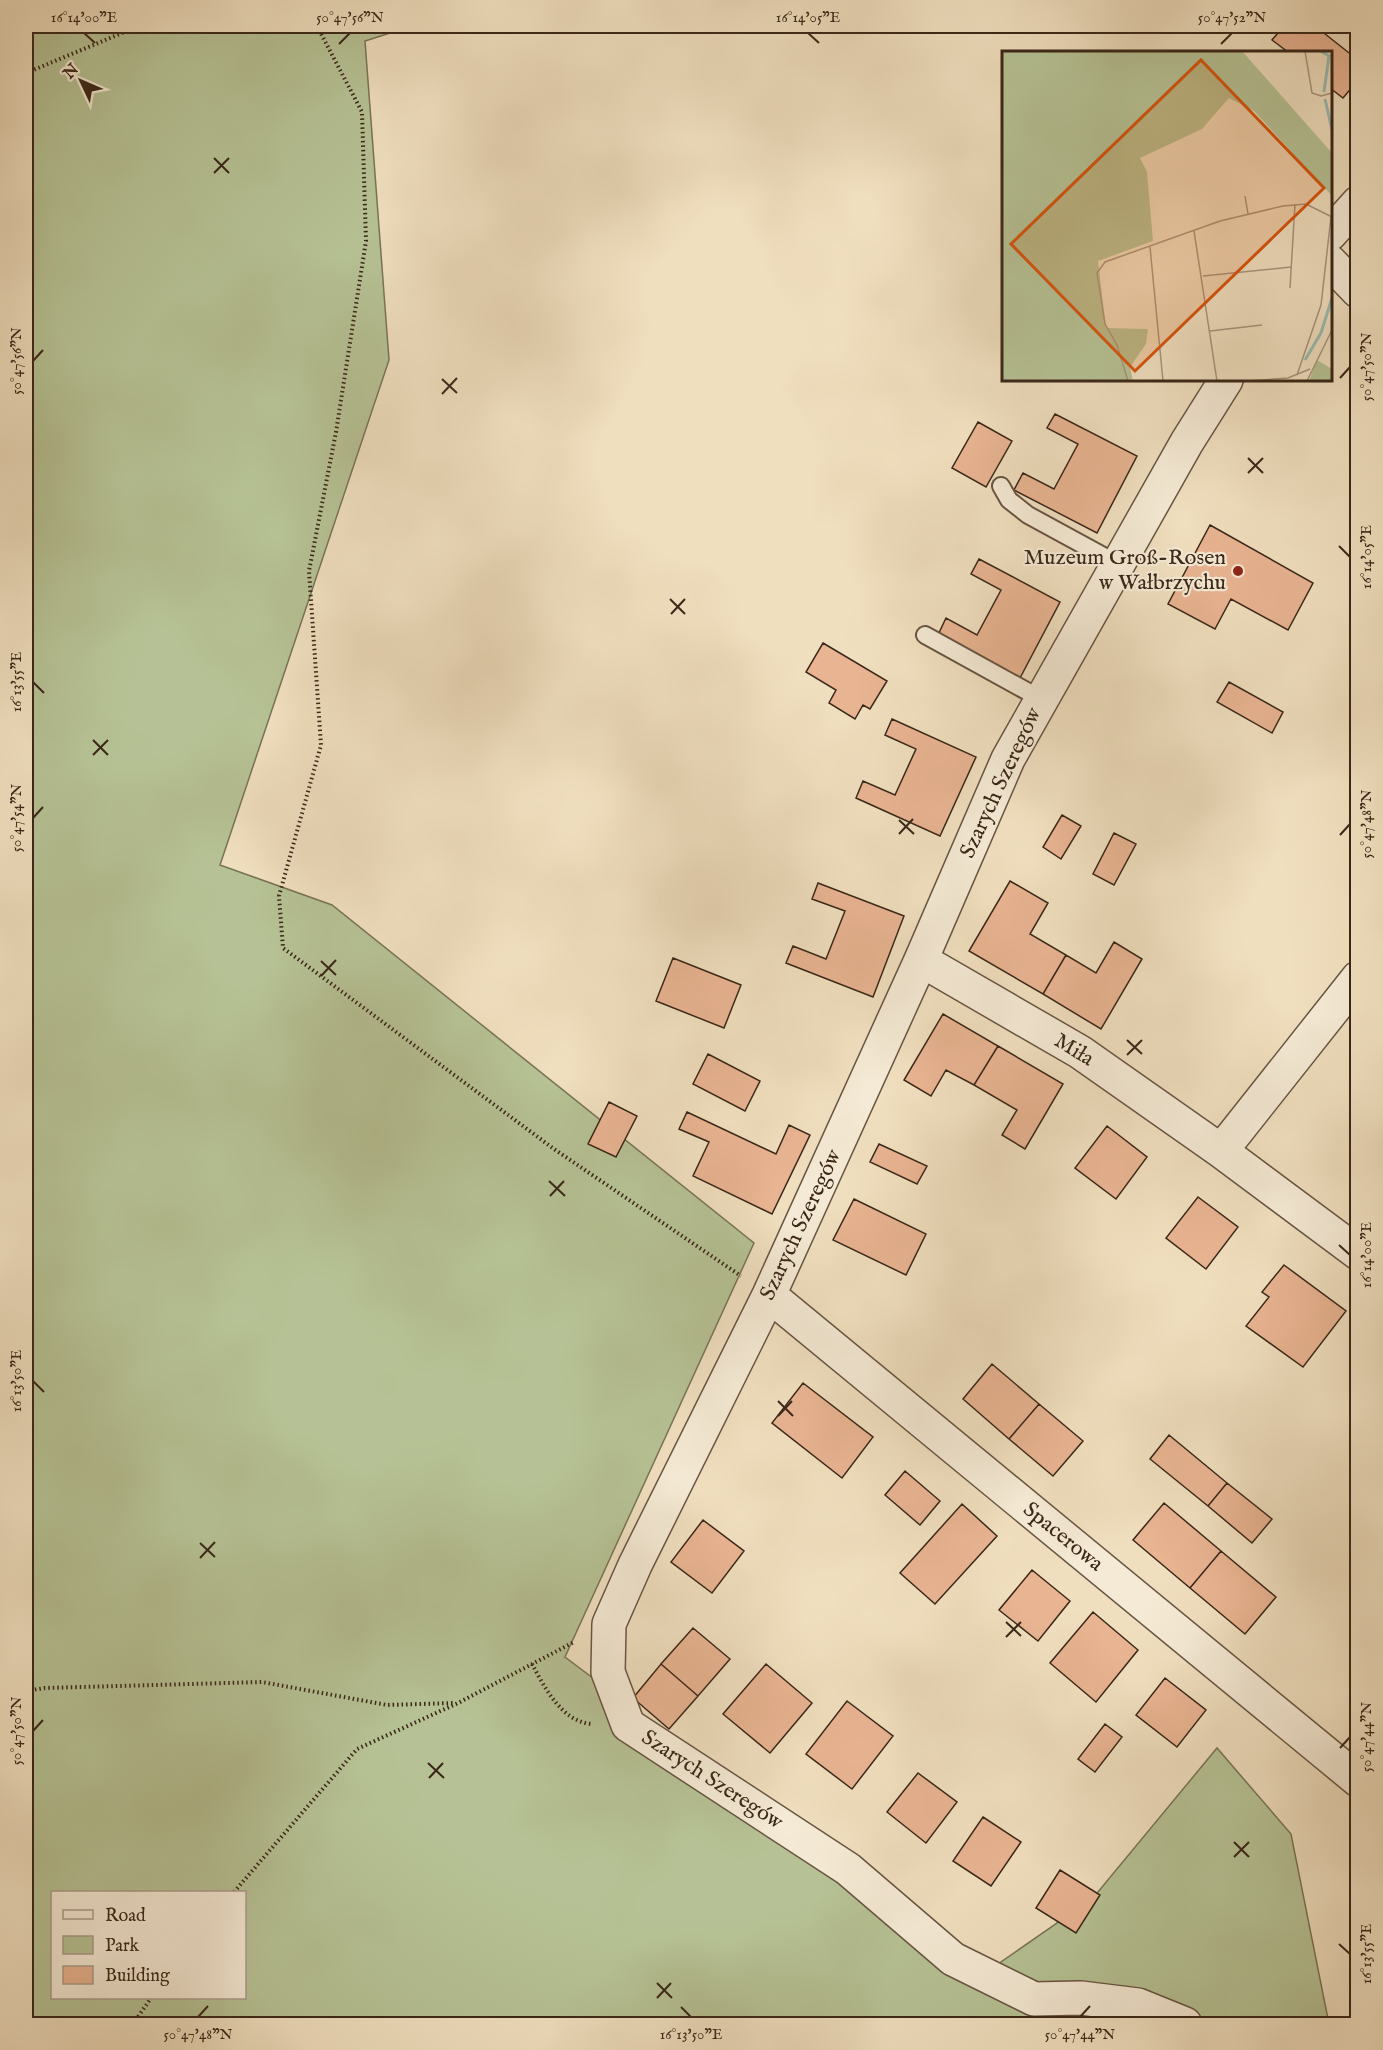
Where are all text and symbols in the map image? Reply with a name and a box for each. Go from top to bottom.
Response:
text: 16°14'00"E [51,8,117,27]
text: 50°47'56"N [316,8,384,27]
text: 16°14'05"E [776,8,840,27]
text: 50°47'52"N [1198,8,1266,27]
north arrow [51,51,111,111]
inset map [1002,51,1332,381]
text: N [59,60,84,85]
text: 50°47'56"N [7,327,26,395]
text: 50°47'50"N [1357,333,1376,401]
text: 16°14'05"E [1357,525,1376,589]
place label: Muzeum Groß-Rosen w Wałbrzychu [1024,544,1226,597]
marker: Muzeum Groß-Rosen w Wałbrzychu [1231,564,1245,578]
text: 16°13'55"E [7,652,26,712]
street label: Szarych Szeregów [954,703,1048,863]
text: 50°47'54"N [7,784,26,852]
text: 50°47'48"N [1357,789,1376,859]
street label: Miła [1049,1027,1100,1073]
street label: Szarych Szeregów [754,1145,848,1305]
text: 16°14'00"E [1357,1222,1376,1288]
text: 16°13'50"E [7,1350,26,1412]
street label: Spacerowa [1017,1496,1109,1578]
text: 50°47'50"N [7,1697,26,1765]
text: 50°47'44"N [1357,1702,1376,1772]
street label: Szarych Szeregów [636,1724,789,1836]
legend [51,1891,246,1999]
text: Road [105,1905,146,1928]
text: 16°13'55"E [1357,1924,1376,1984]
text: Park [105,1935,140,1958]
text: Building [105,1965,170,1988]
text: 50°47'48"N [163,2025,233,2044]
text: 16°13'50"E [660,2025,722,2044]
text: 50°47'44"N [1045,2025,1115,2044]

